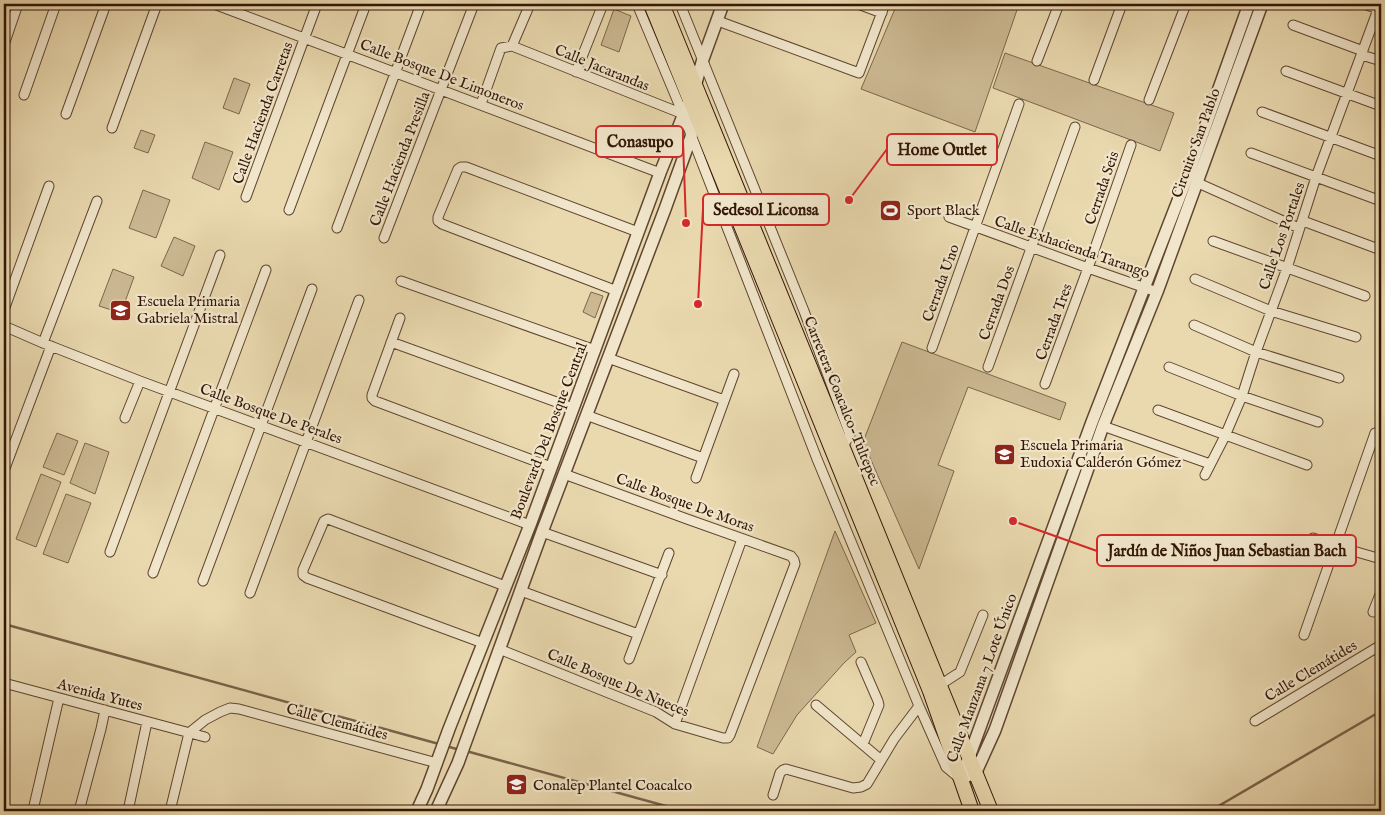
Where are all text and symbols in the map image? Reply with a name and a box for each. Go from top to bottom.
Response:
street label: Calle Bosque De Limoneros [357,35,527,115]
street label: Calle Hacienda Carretas [228,39,298,187]
street label: Calle Jacarandas [552,40,652,96]
street label: Circuito San Pablo [1167,86,1225,200]
street label: Calle Hacienda Presilla [366,88,435,229]
callout: Conasupo [596,126,683,157]
text: Conasupo [607,133,674,153]
callout: Home Outlet [887,134,997,165]
text: Home Outlet [897,141,987,161]
street label: Cerrada Seis [1081,149,1123,227]
street label: Calle Los Portales [1255,180,1309,292]
callout: Sedesol Liconsa [703,194,829,225]
sports icon: Sport Black [879,198,903,222]
text: Sedesol Liconsa [713,201,820,221]
place label: Sport Black [907,201,981,220]
street label: Calle Exhacienda Tarango [992,211,1152,283]
street label: Cerrada Uno [918,242,964,324]
street label: Cerrada Dos [975,263,1019,343]
street label: Cerrada Tres [1031,281,1077,363]
place label: Escuela Primaria Gabriela Mistral [137,292,240,328]
school or university icon: Escuela Primaria Gabriela Mistral [109,298,133,322]
street label: Carretera Coacalco-Tultepec [799,313,885,489]
street label: Boulevard Del Bosque Central [506,339,592,522]
street label: Calle Bosque De Perales [197,379,345,449]
place label: Escuela Primaria Eudoxia Calderón Gómez [1020,436,1182,472]
school or university icon: Escuela Primaria Eudoxia Calderón Gómez [992,442,1016,466]
street label: Calle Bosque De Moras [613,469,757,537]
callout: Jardín de Niños Juan Sebastian Bach [1097,535,1356,566]
text: Jardín de Niños Juan Sebastian Bach [1106,542,1347,562]
street label: Calle Manzana 7 Lote Único [943,591,1021,765]
street label: Calle Clemátides [1261,636,1361,706]
street label: Calle Bosque De Nueces [544,645,692,721]
street label: Avenida Yutes [54,674,145,716]
street label: Calle Clemátides [284,699,390,745]
school or university icon: Conalep Plantel Coacalco [505,773,529,797]
place label: Conalep Plantel Coacalco [533,776,692,795]

